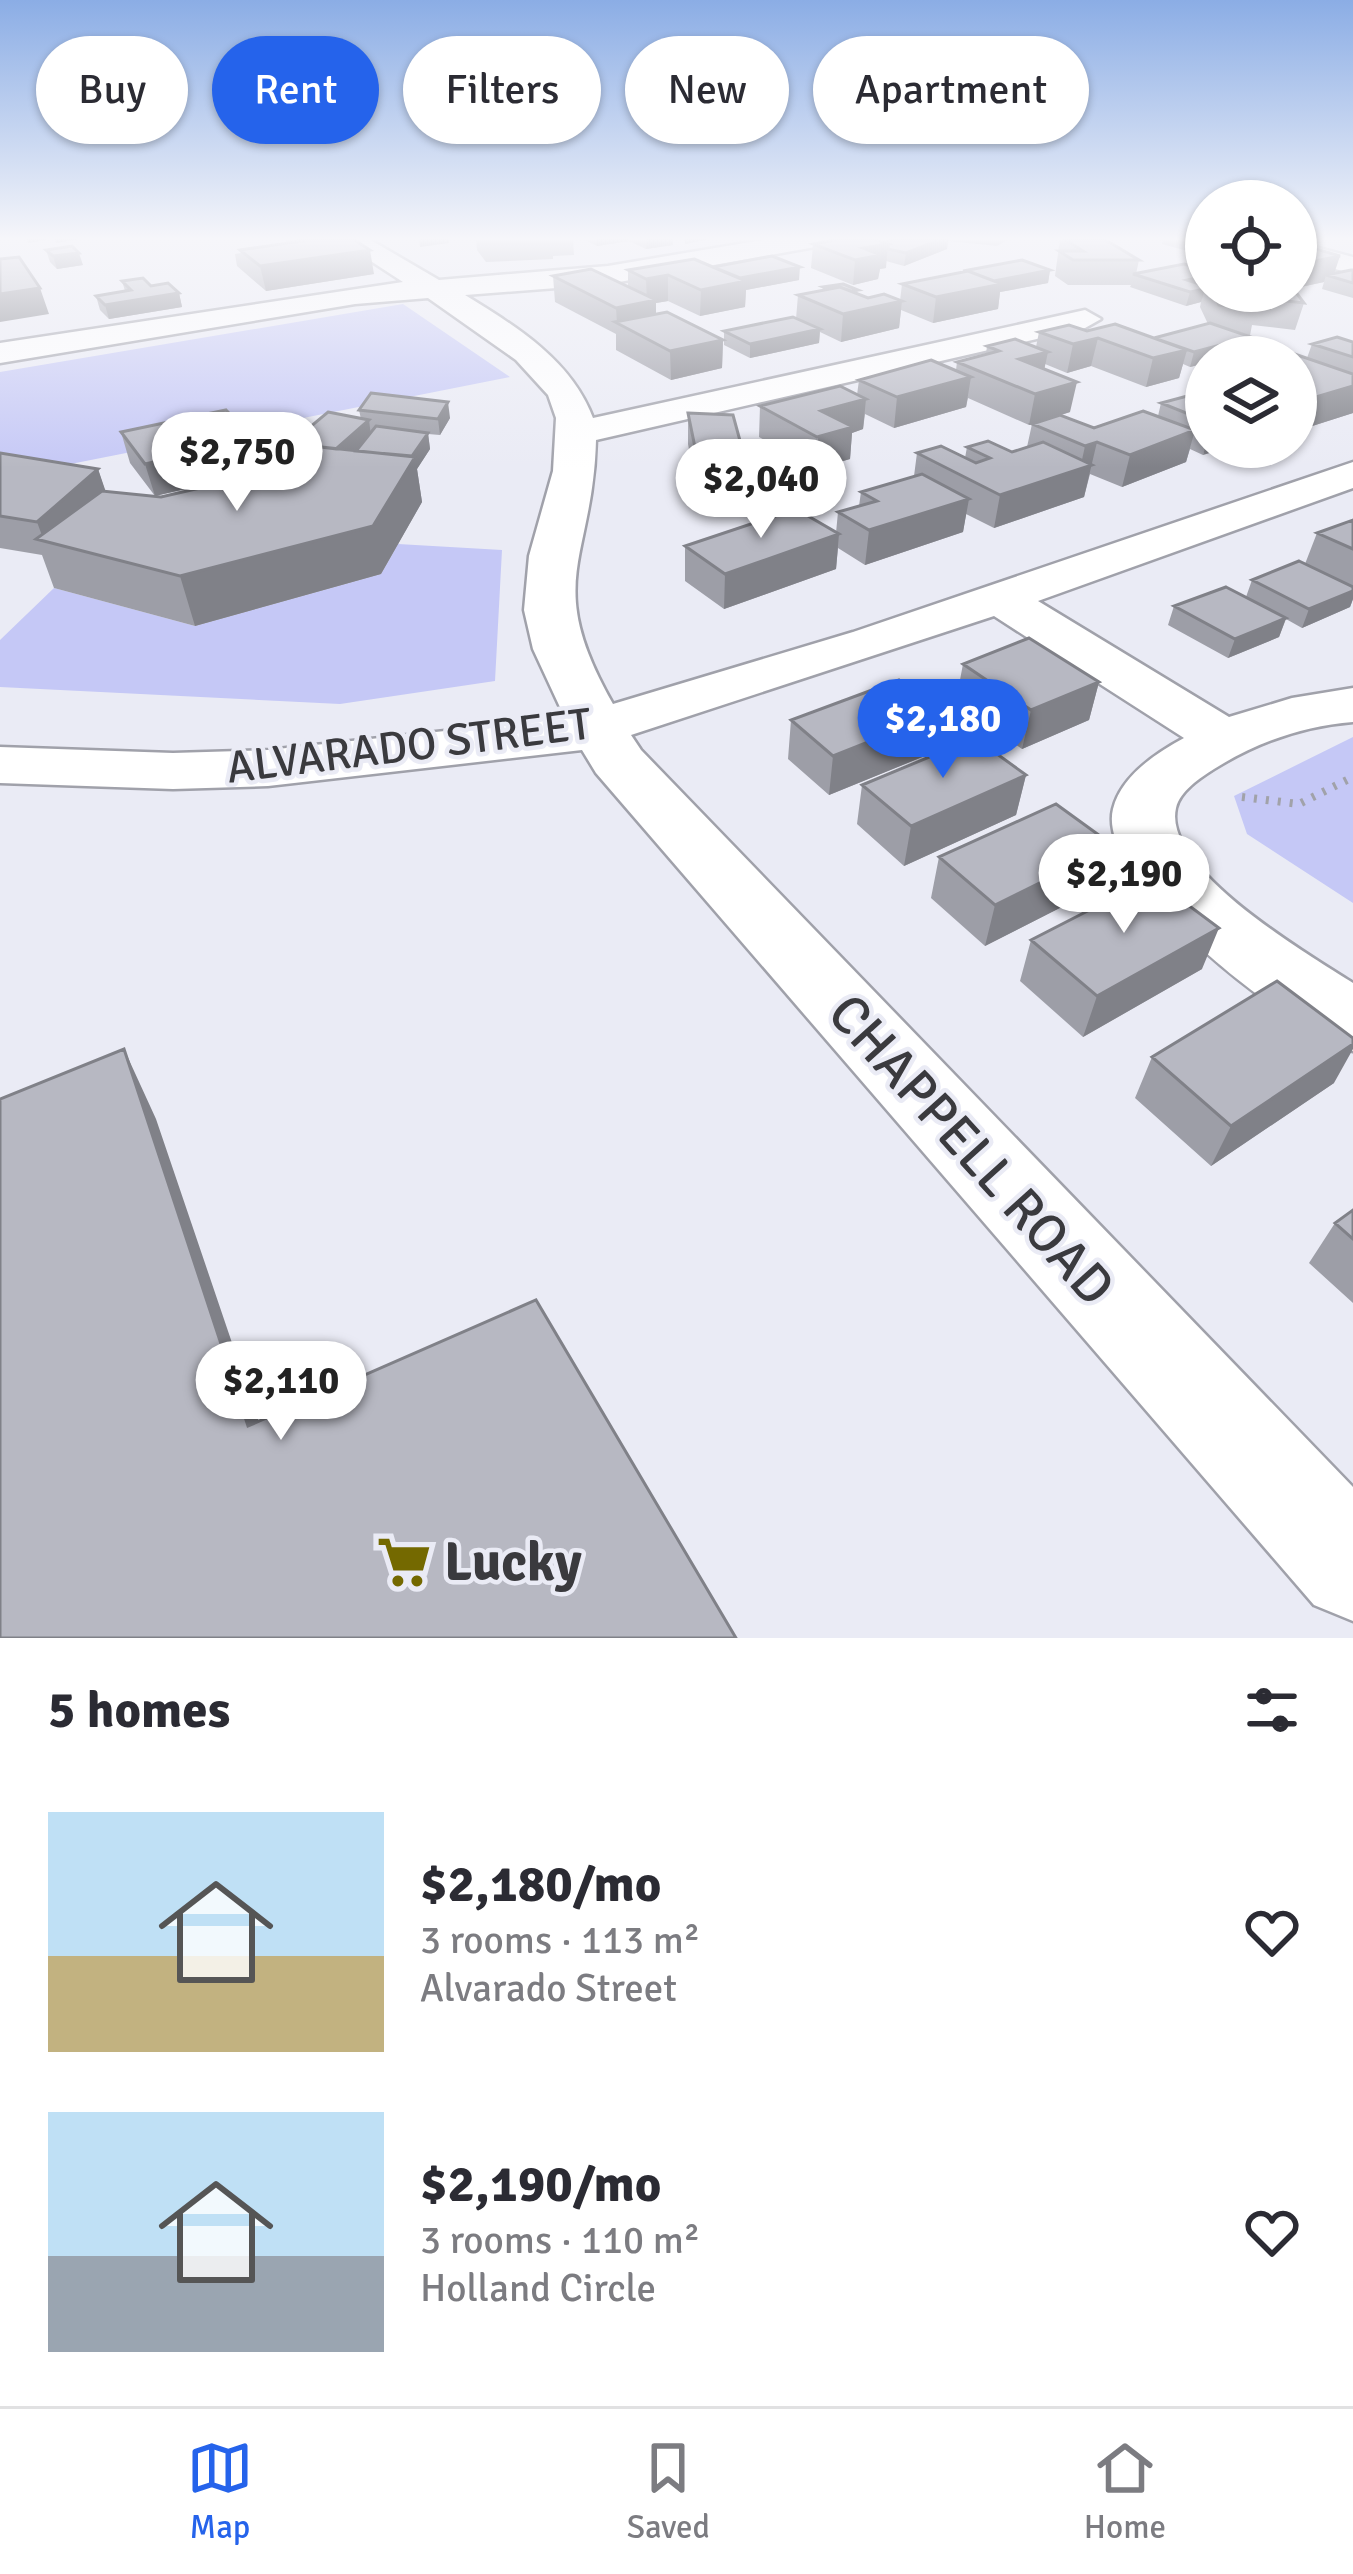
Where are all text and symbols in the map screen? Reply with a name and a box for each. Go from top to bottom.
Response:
chip: Buy [36,36,188,144]
chip: Rent [212,36,379,144]
chip: Filters [403,36,601,144]
chip: New [625,36,789,144]
chip: Apartment [813,36,1089,144]
map controls [1185,180,1317,468]
button: locate [1185,180,1317,312]
button: layers [1185,336,1317,468]
pin: $2,750 [139,412,335,514]
text: $2,750 [179,427,295,475]
pin: $2,040 [663,439,859,541]
text: $2,040 [703,454,819,502]
pin: $2,180 [845,679,1041,781]
text: $2,180 [885,694,1001,742]
street label: ALVARADO STREET [223,696,595,796]
pin: $2,190 [1026,834,1222,936]
text: $2,190 [1066,849,1182,897]
street label: CHAPPELL ROAD [814,981,1128,1319]
pin: $2,110 [183,1341,379,1443]
text: $2,110 [223,1356,339,1404]
place label: Lucky [444,1529,582,1596]
supermarket icon: Lucky [375,1533,433,1591]
icon: filters [1239,1677,1305,1743]
text: 5 homes [48,1679,230,1742]
text: $2,180/mo [420,1853,661,1916]
icon: home [144,1860,288,2004]
icon: heart [1239,1899,1305,1965]
text: 3 rooms · 113 m² [420,1916,700,1964]
text: Alvarado Street [420,1964,677,2012]
text: $2,190/mo [420,2153,661,2216]
icon: home [144,2160,288,2304]
icon: heart [1239,2199,1305,2265]
text: 3 rooms · 110 m² [420,2216,700,2264]
text: Holland Circle [420,2264,656,2312]
tab: Map [187,2435,253,2548]
tab: Saved [627,2435,710,2548]
tab: Home [1084,2435,1166,2548]

